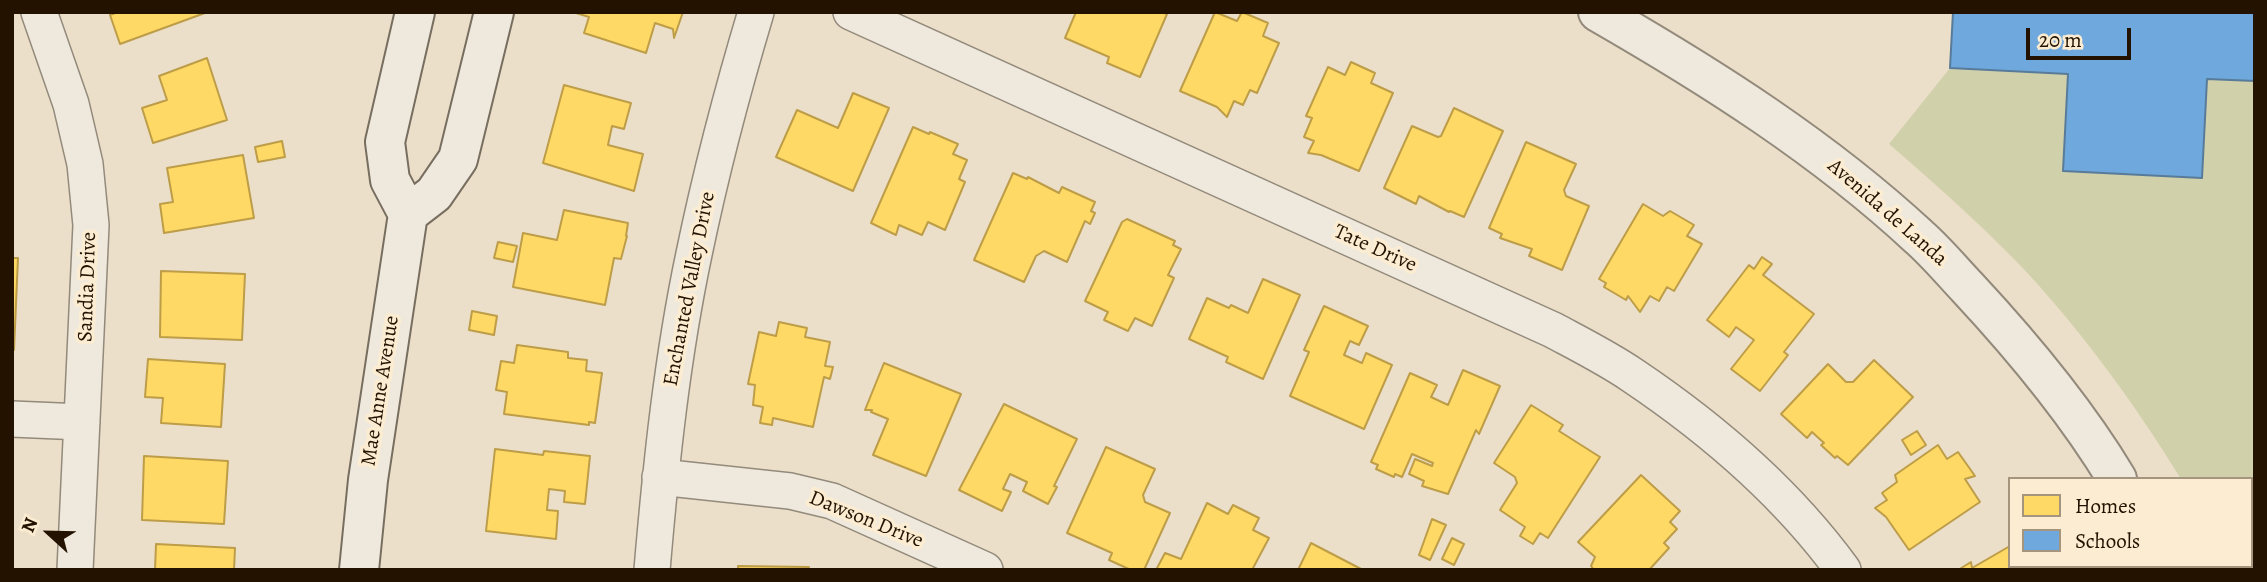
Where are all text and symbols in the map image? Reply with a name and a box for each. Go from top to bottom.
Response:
scale bar [2029,14,2134,58]
text: 20 m [2039,26,2082,54]
street label: Avenida de Landa [1822,154,1952,272]
street label: Enchanted Valley Drive [659,190,721,388]
street label: Tate Drive [1330,220,1420,278]
street label: Sandia Drive [73,231,103,343]
street label: Mae Anne Avenue [357,314,405,468]
legend [2008,477,2253,568]
street label: Dawson Drive [805,486,927,554]
text: Homes [2075,492,2136,520]
north arrow [14,498,84,568]
text: N [15,514,44,536]
text: Schools [2075,527,2140,555]

